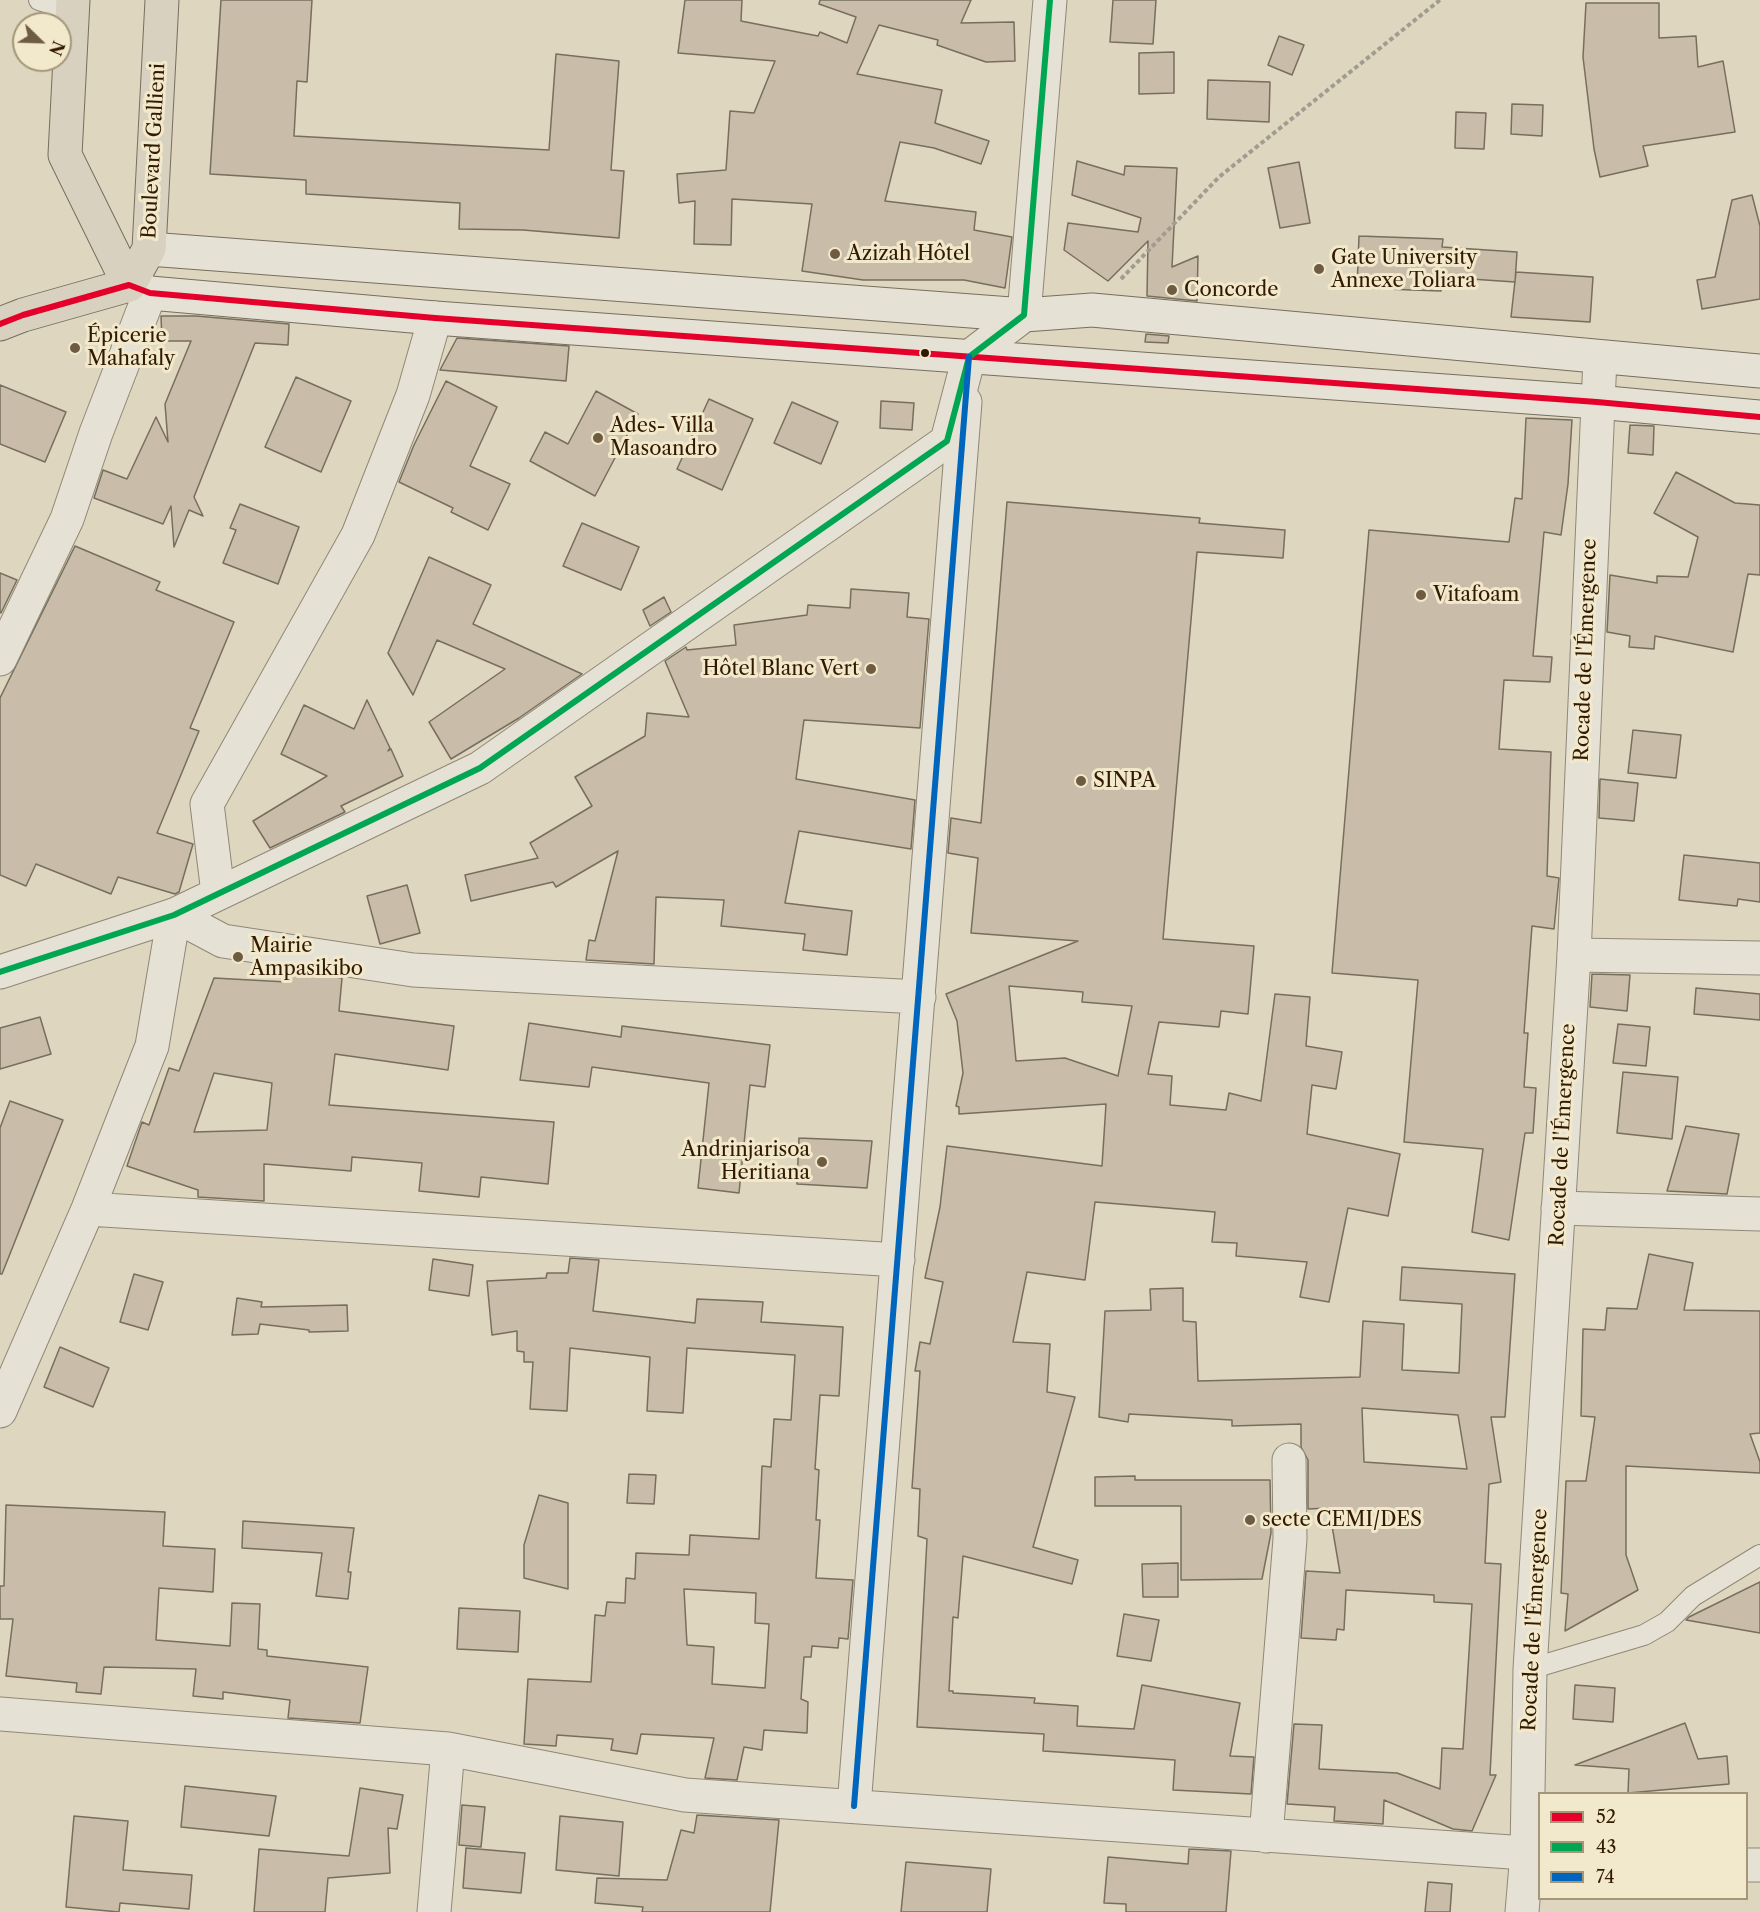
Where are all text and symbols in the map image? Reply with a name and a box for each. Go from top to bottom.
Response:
north arrow [12,12,72,72]
text: N [45,38,69,59]
street label: Boulevard Gallieni [137,62,171,240]
place label: Azizah Hôtel [847,242,970,266]
place label: Gate University Annexe Toliara [1331,246,1477,293]
marker: Azizah Hôtel [828,247,842,261]
marker: Gate University Annexe Toliara [1312,262,1326,276]
place label: Concorde [1184,278,1278,302]
marker: Concorde [1165,283,1179,297]
place label: Épicerie Mahafaly [87,324,175,371]
marker: Épicerie Mahafaly [68,341,82,355]
unlabelled marker [919,347,931,359]
place label: Ades- Villa Masoandro [610,414,717,461]
marker: Ades- Villa Masoandro [591,431,605,445]
street label: Rocade de l'Émergence [1570,538,1602,762]
place label: Vitafoam [1433,583,1519,607]
marker: Vitafoam [1414,588,1428,602]
place label: Hôtel Blanc Vert [703,657,859,681]
marker: Hôtel Blanc Vert [864,662,878,676]
place label: SINPA [1093,769,1156,793]
marker: SINPA [1074,774,1088,788]
place label: Mairie Ampasikibo [250,934,363,981]
marker: Mairie Ampasikibo [231,950,245,964]
street label: Rocade de l'Émergence [1545,1023,1581,1247]
place label: Andrinjarisoa Heritiana [681,1138,810,1185]
marker: Andrinjarisoa Heritiana [815,1155,829,1169]
place label: secte CEMI/DES [1262,1508,1422,1532]
street label: Rocade de l'Émergence [1517,1508,1553,1732]
marker: secte CEMI/DES [1243,1513,1257,1527]
legend [1538,1792,1748,1900]
text: 52 [1596,1806,1616,1828]
text: 43 [1596,1836,1616,1858]
text: 74 [1596,1866,1615,1888]

